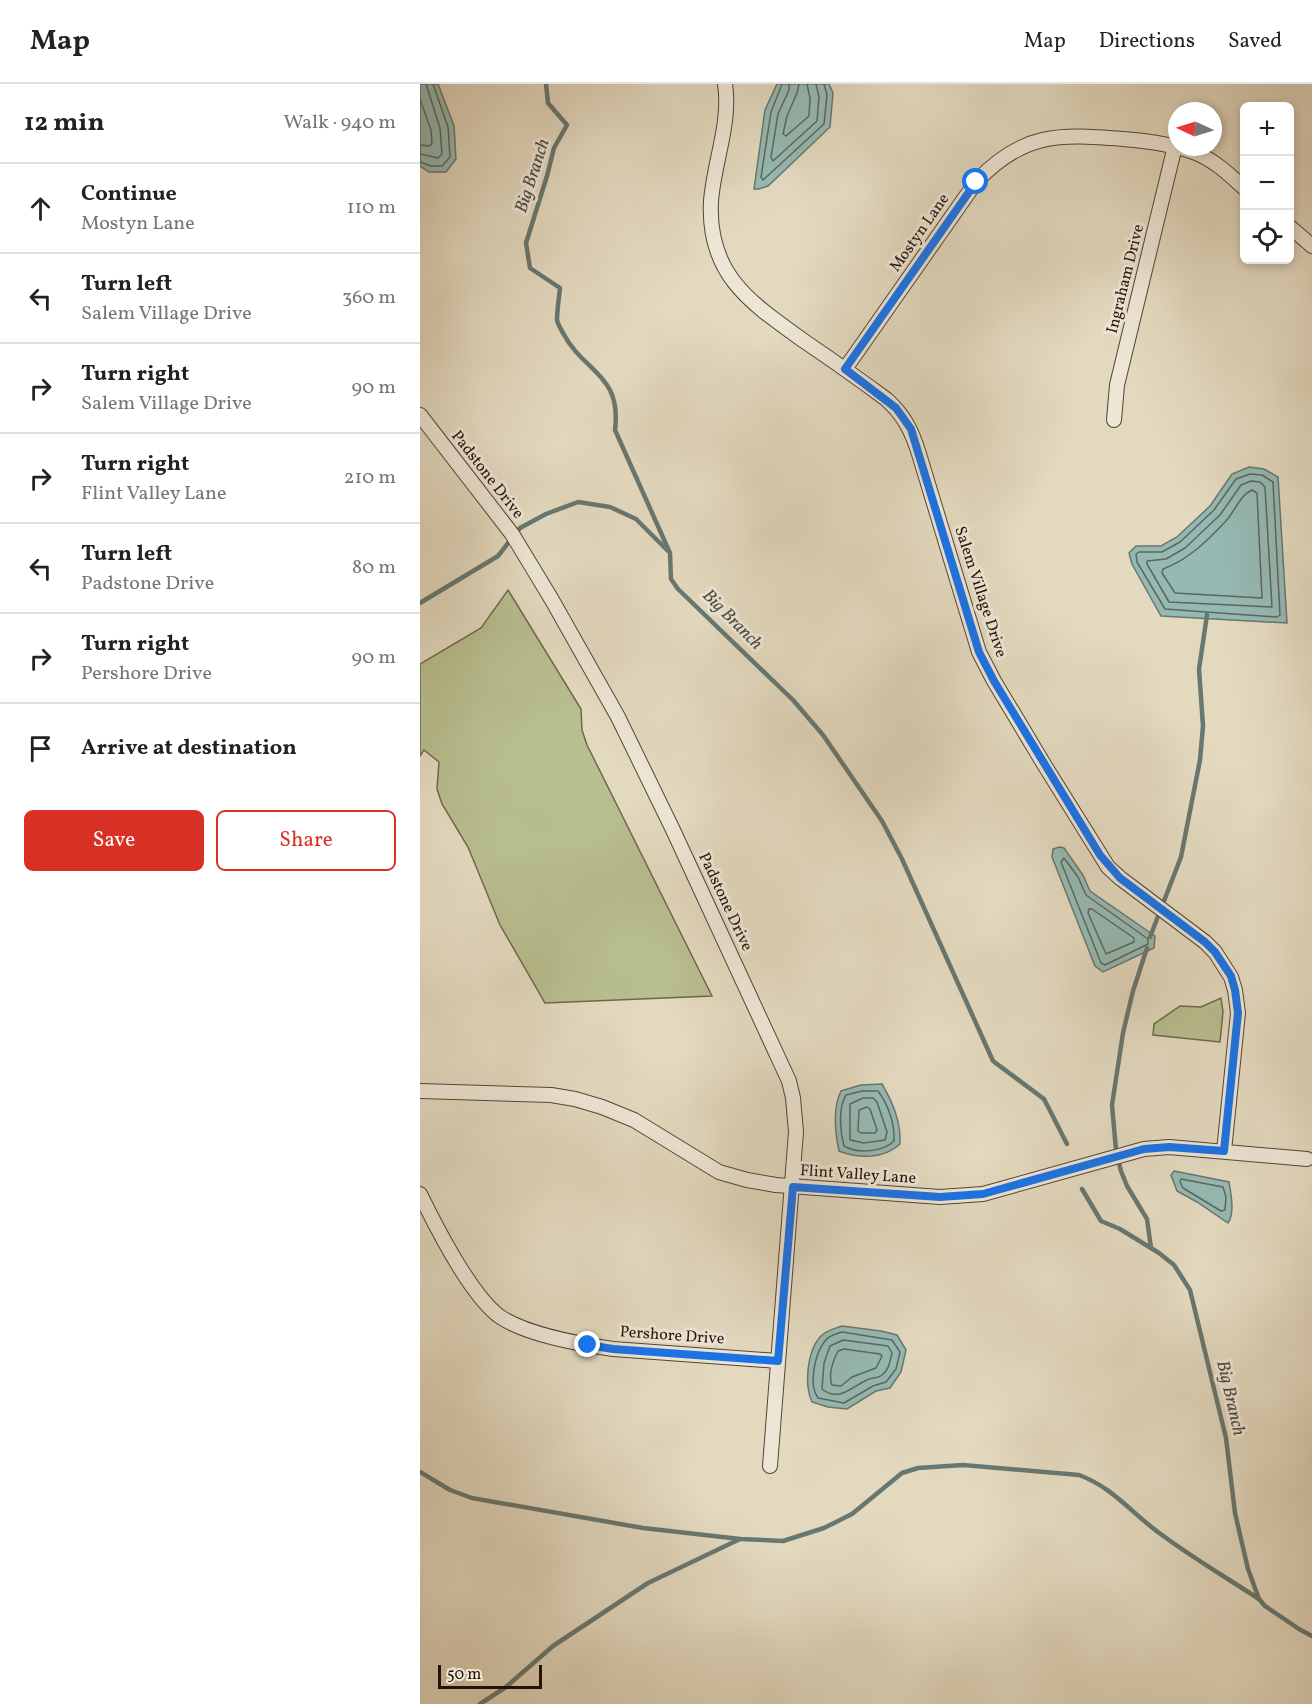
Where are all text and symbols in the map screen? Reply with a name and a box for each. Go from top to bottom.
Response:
text: Map [30,22,90,61]
text: Map [1024,27,1066,56]
text: Directions [1099,27,1195,56]
text: Saved [1228,27,1282,56]
north arrow [1168,102,1222,156]
map controls [1240,102,1294,264]
button: + [1240,102,1294,156]
text: 12 min [24,105,105,141]
text: Walk · 940 m [283,109,396,137]
water label: Big Branch [509,136,557,216]
button: − [1240,156,1294,210]
route start [962,168,988,194]
text: Continue [81,179,177,210]
street label: Mostyn Lane [885,189,955,277]
icon: ahead [24,192,57,225]
text: 110 m [347,194,396,222]
text: Mostyn Lane [81,210,195,238]
button: locate [1240,210,1294,264]
street label: Ingraham Drive [1102,222,1150,336]
text: Turn left [81,269,172,300]
icon: left [24,282,57,315]
text: 360 m [342,284,396,312]
text: Salem Village Drive [81,300,252,328]
text: Turn right [81,359,189,390]
icon: right [24,372,57,405]
text: 90 m [352,374,396,402]
text: Salem Village Drive [81,390,252,418]
street label: Padstone Drive [446,426,528,524]
text: Turn right [81,449,189,480]
icon: right [24,462,57,495]
text: 210 m [344,464,396,492]
text: Flint Valley Lane [81,480,227,508]
street label: Salem Village Drive [948,524,1012,660]
text: Turn left [81,539,172,570]
icon: left [24,552,57,585]
text: 80 m [352,554,396,582]
text: Padstone Drive [81,570,214,598]
water label: Big Branch [696,584,768,656]
text: Turn right [81,629,189,660]
icon: right [24,642,57,675]
text: 90 m [352,644,396,672]
text: Pershore Drive [81,660,212,688]
icon: arrive [24,732,57,765]
text: Arrive at destination [81,733,297,764]
button: Save [24,810,204,871]
button: Share [216,810,396,871]
street label: Padstone Drive [693,849,757,955]
street label: Flint Valley Lane [799,1160,917,1190]
street label: Pershore Drive [619,1321,725,1351]
route end [574,1331,600,1357]
water label: Big Branch [1209,1358,1251,1438]
scale bar [438,1662,542,1690]
text: 50 m [447,1664,481,1686]

